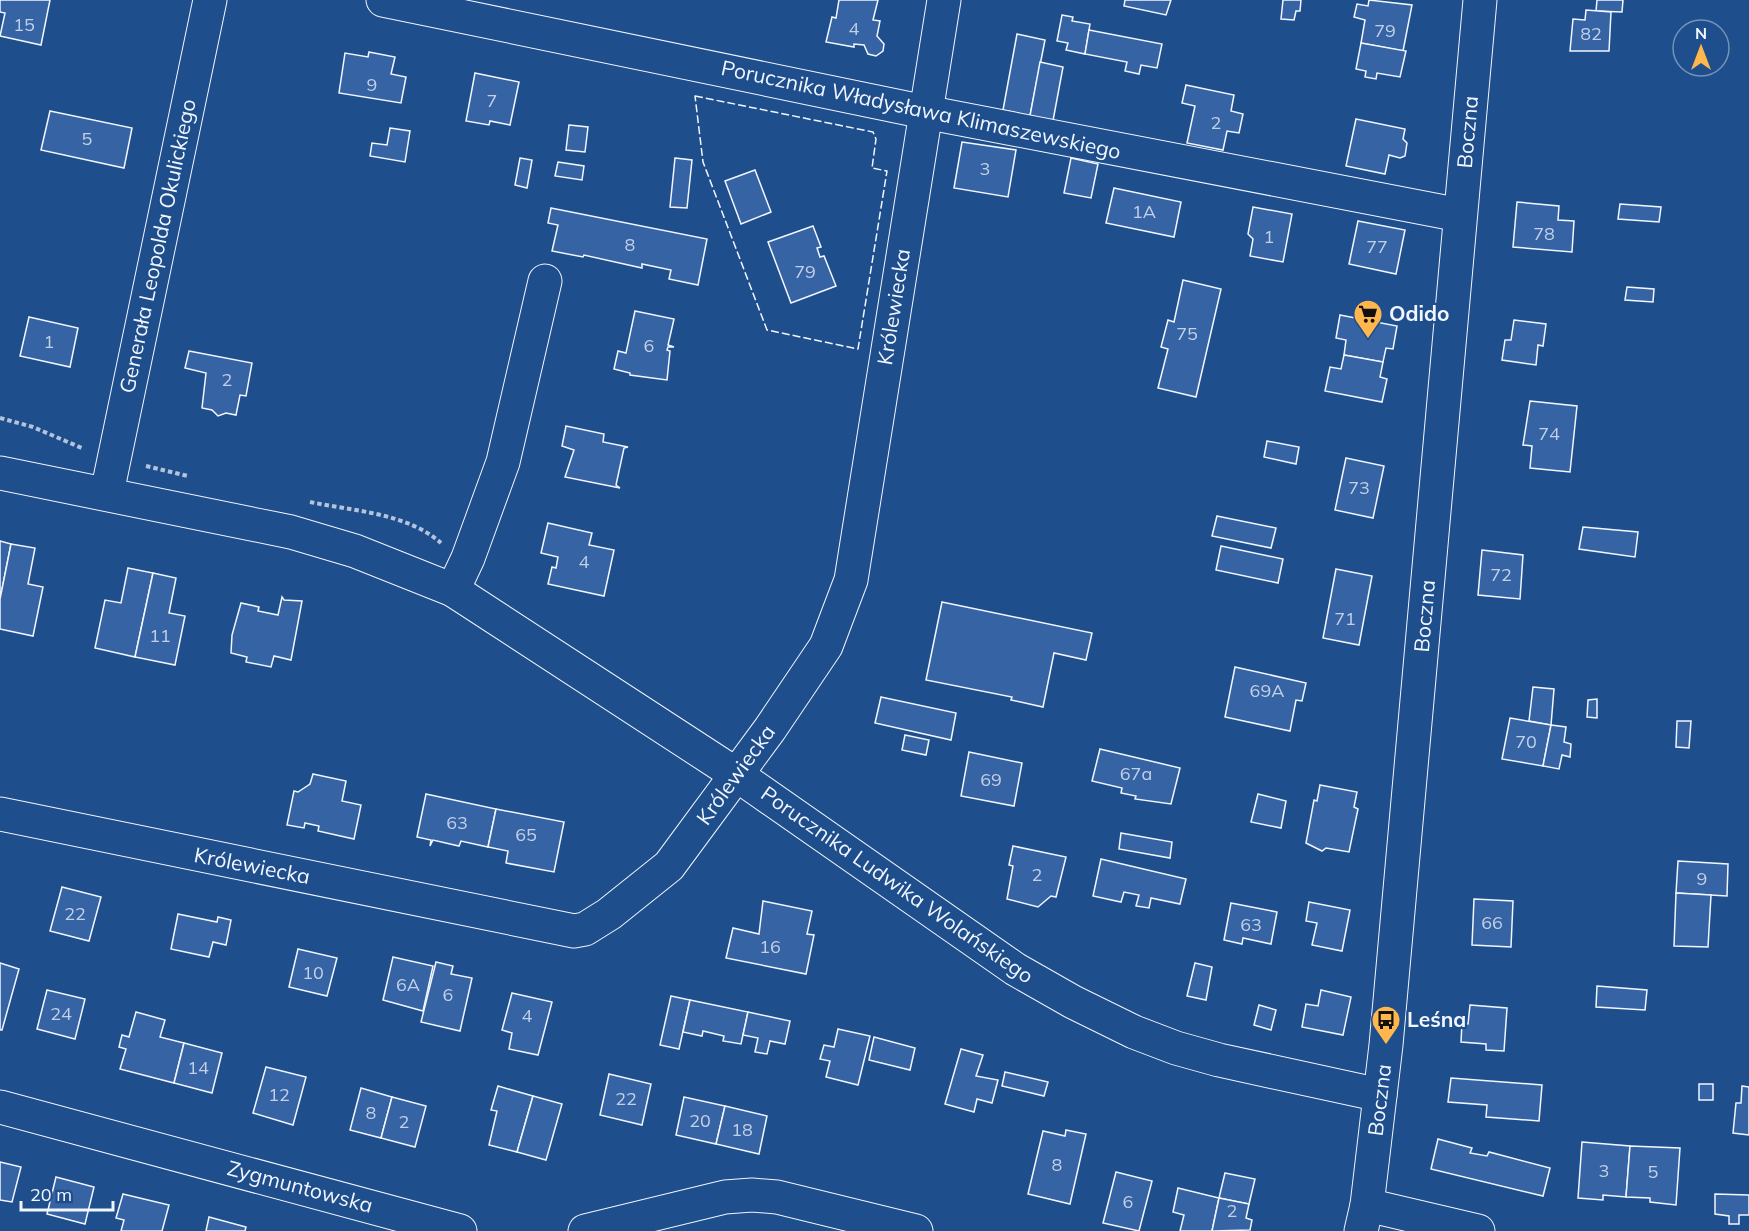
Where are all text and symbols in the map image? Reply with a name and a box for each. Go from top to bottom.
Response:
house number: 15 [13,13,35,36]
house number: 4 [849,17,860,40]
north arrow [1671,18,1731,78]
house number: 79 [1374,19,1396,42]
house number: 82 [1580,22,1602,45]
text: N [1695,23,1707,43]
street label: Porucznika Władysława Klimaszewskiego [719,54,1123,164]
house number: 9 [367,73,377,96]
house number: 7 [487,89,497,112]
street label: Boczna [1451,95,1483,169]
street label: Generała Leopolda Okulickiego [113,96,201,395]
house number: 2 [1211,111,1221,134]
house number: 5 [82,127,93,150]
house number: 3 [980,157,990,180]
house number: 1A [1132,200,1156,223]
house number: 78 [1533,222,1555,245]
house number: 1 [1264,225,1274,248]
house number: 8 [625,233,635,256]
house number: 77 [1366,235,1388,258]
street label: Królewiecka [871,247,915,367]
house number: 79 [794,260,816,283]
supermarket icon: Odido [1352,298,1384,340]
place label: Odido [1389,300,1449,326]
house number: 75 [1176,322,1198,345]
house number: 1 [44,330,54,353]
house number: 6 [644,334,654,357]
house number: 2 [222,368,232,391]
house number: 74 [1538,422,1560,445]
house number: 73 [1348,476,1370,499]
house number: 4 [579,550,590,573]
house number: 72 [1490,563,1512,586]
street label: Boczna [1408,579,1440,653]
house number: 71 [1334,607,1356,630]
house number: 11 [149,624,171,647]
house number: 69A [1250,679,1284,702]
street label: Królewiecka [690,719,780,830]
house number: 70 [1515,730,1537,753]
house number: 67a [1120,762,1152,785]
house number: 69 [980,768,1002,791]
street label: Porucznika Ludwika Wolańskiego [756,780,1039,989]
house number: 63 [446,811,468,834]
house number: 65 [515,823,537,846]
street label: Królewiecka [192,841,312,889]
house number: 2 [1032,863,1042,886]
house number: 9 [1697,867,1707,890]
house number: 22 [64,902,86,925]
house number: 66 [1481,911,1503,934]
house number: 63 [1240,913,1262,936]
house number: 16 [759,935,781,958]
house number: 10 [302,961,324,984]
house number: 6A [396,973,420,996]
house number: 6 [443,983,453,1006]
house number: 24 [50,1002,72,1025]
house number: 4 [522,1004,533,1027]
bus stop icon: Leśna [1370,1004,1402,1046]
place label: Leśna [1407,1006,1466,1032]
house number: 14 [187,1056,209,1079]
street label: Boczna [1362,1062,1396,1137]
house number: 12 [268,1083,290,1106]
house number: 22 [615,1087,637,1110]
house number: 8 [366,1101,376,1124]
house number: 20 [689,1109,711,1132]
house number: 2 [399,1110,409,1133]
house number: 18 [731,1118,753,1141]
house number: 8 [1052,1153,1062,1176]
street label: Zygmuntowska [225,1154,376,1218]
house number: 3 [1599,1159,1609,1182]
house number: 5 [1648,1160,1659,1183]
scale bar [21,1174,112,1212]
text: 20 m [30,1183,72,1206]
house number: 6 [1123,1190,1133,1213]
house number: 2 [1227,1199,1237,1222]

